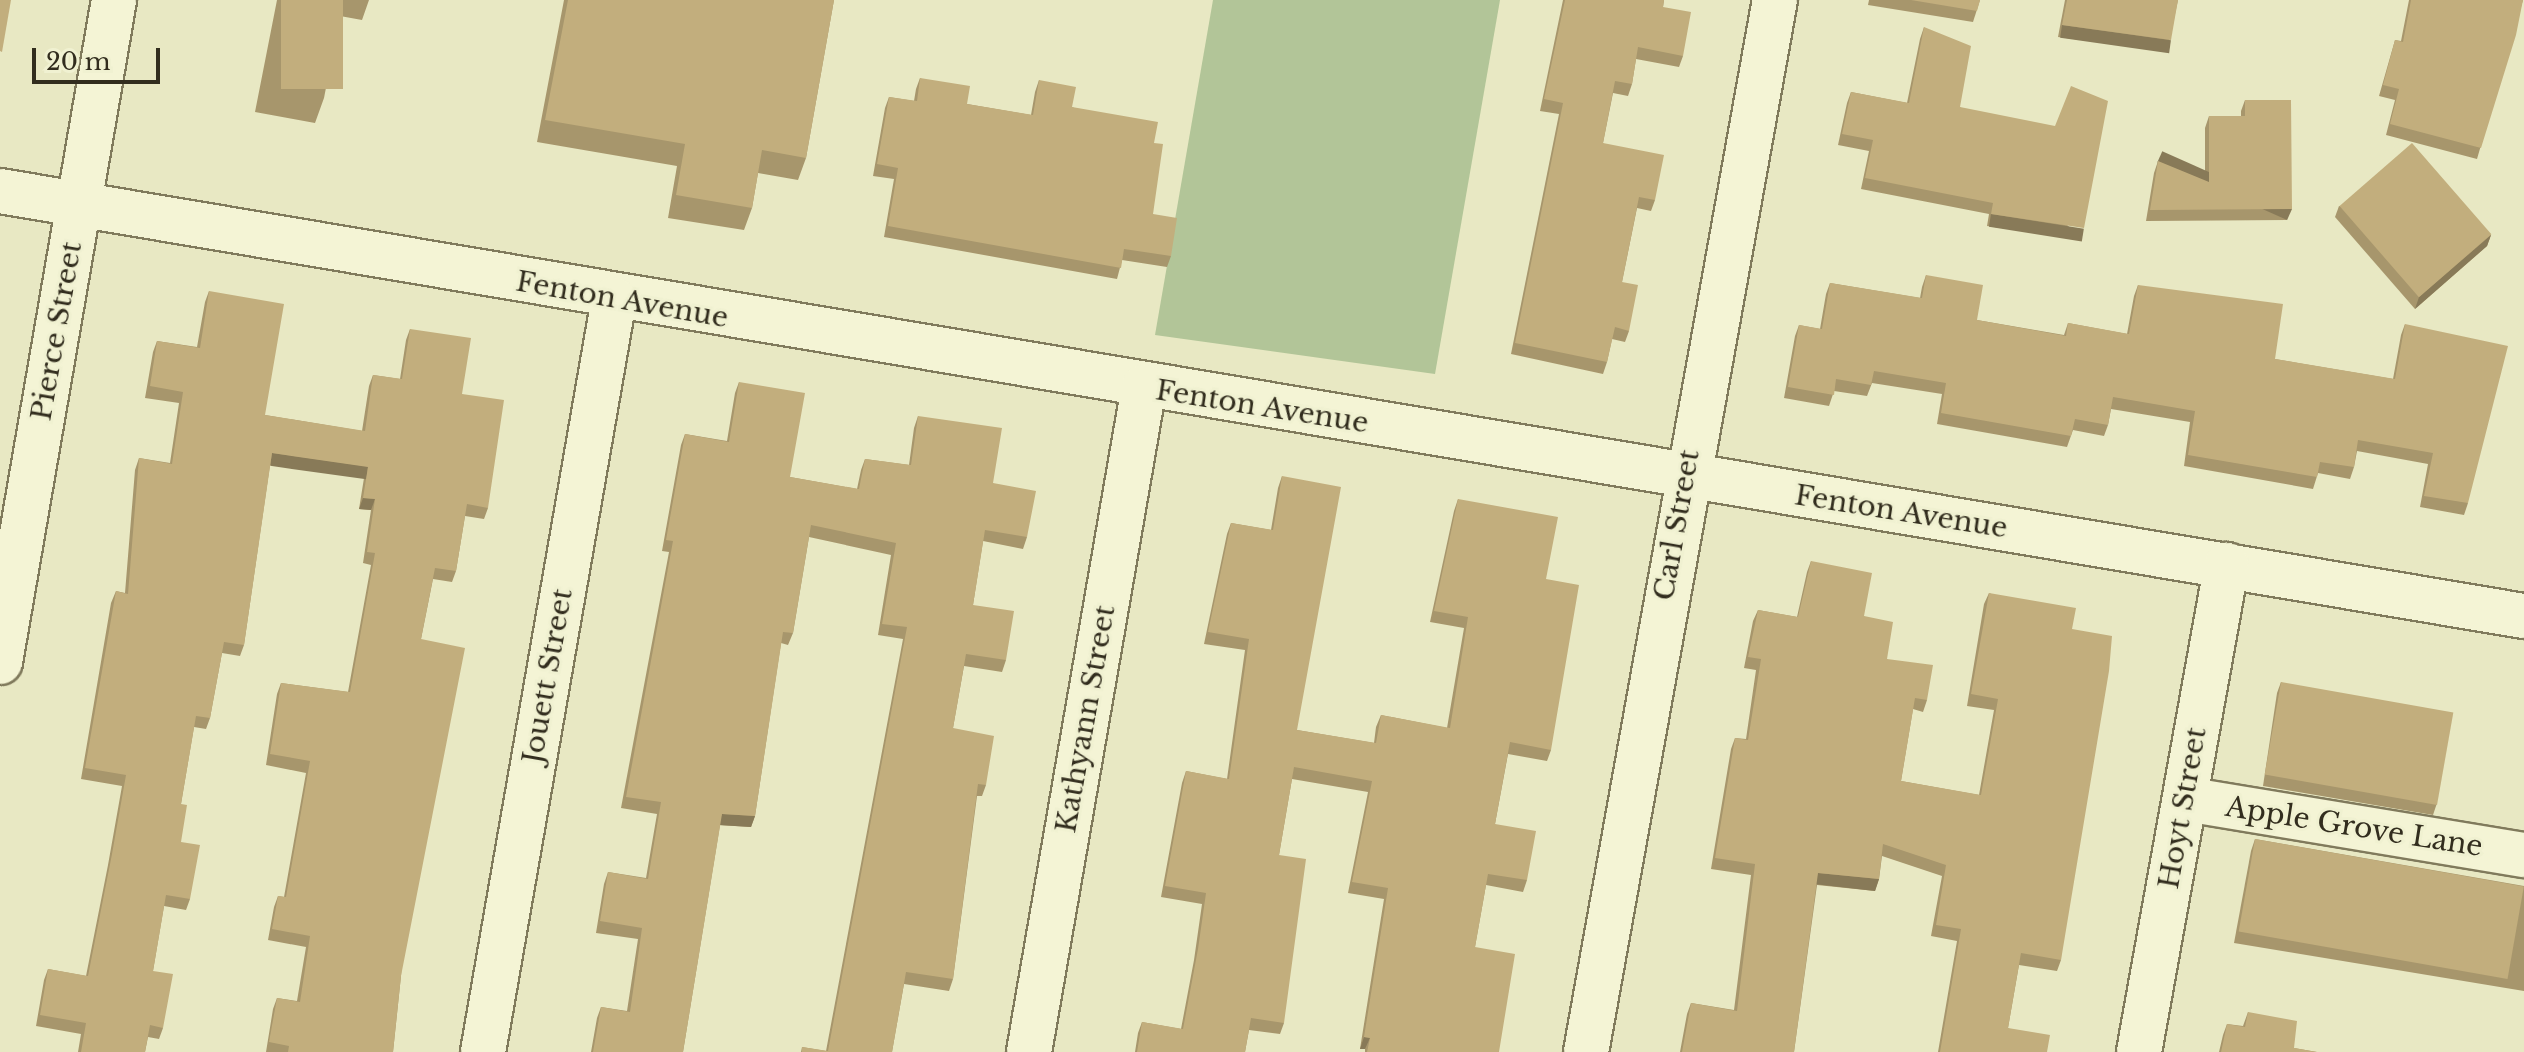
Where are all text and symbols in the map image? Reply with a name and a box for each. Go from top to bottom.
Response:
scale bar [36,32,164,82]
text: 20 m [46,47,111,76]
street label: Pierce Street [25,239,89,423]
street label: Fenton Avenue [513,265,731,335]
street label: Fenton Avenue [1153,374,1371,440]
street label: Carl Street [1647,447,1707,603]
street label: Fenton Avenue [1792,479,2010,545]
street label: Jouett Street [516,586,580,766]
street label: Kathyann Street [1049,603,1123,835]
street label: Hoyt Street [2152,725,2214,891]
street label: Apple Grove Lane [2223,790,2485,864]

